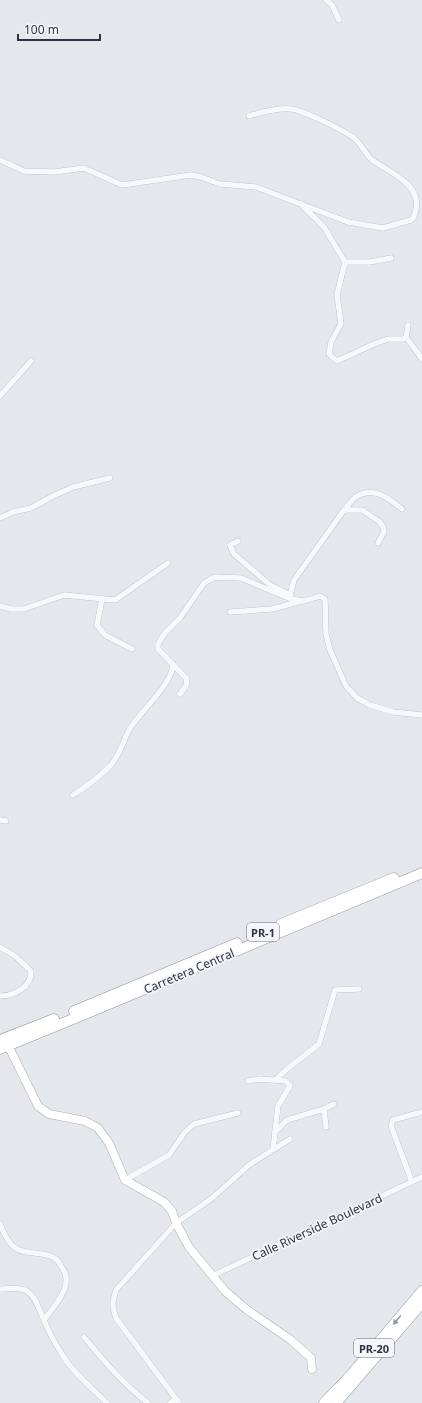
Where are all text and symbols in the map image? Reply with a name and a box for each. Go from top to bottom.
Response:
scale bar [18,16,100,42]
text: 100 m [24,21,59,38]
road number: PR-1 [247,923,279,941]
street label: Carretera Central [141,944,237,998]
street label: Calle Riverside Boulevard [249,1189,385,1265]
one-way arrow [392,1315,401,1326]
road number: PR-20 [354,1339,394,1357]

